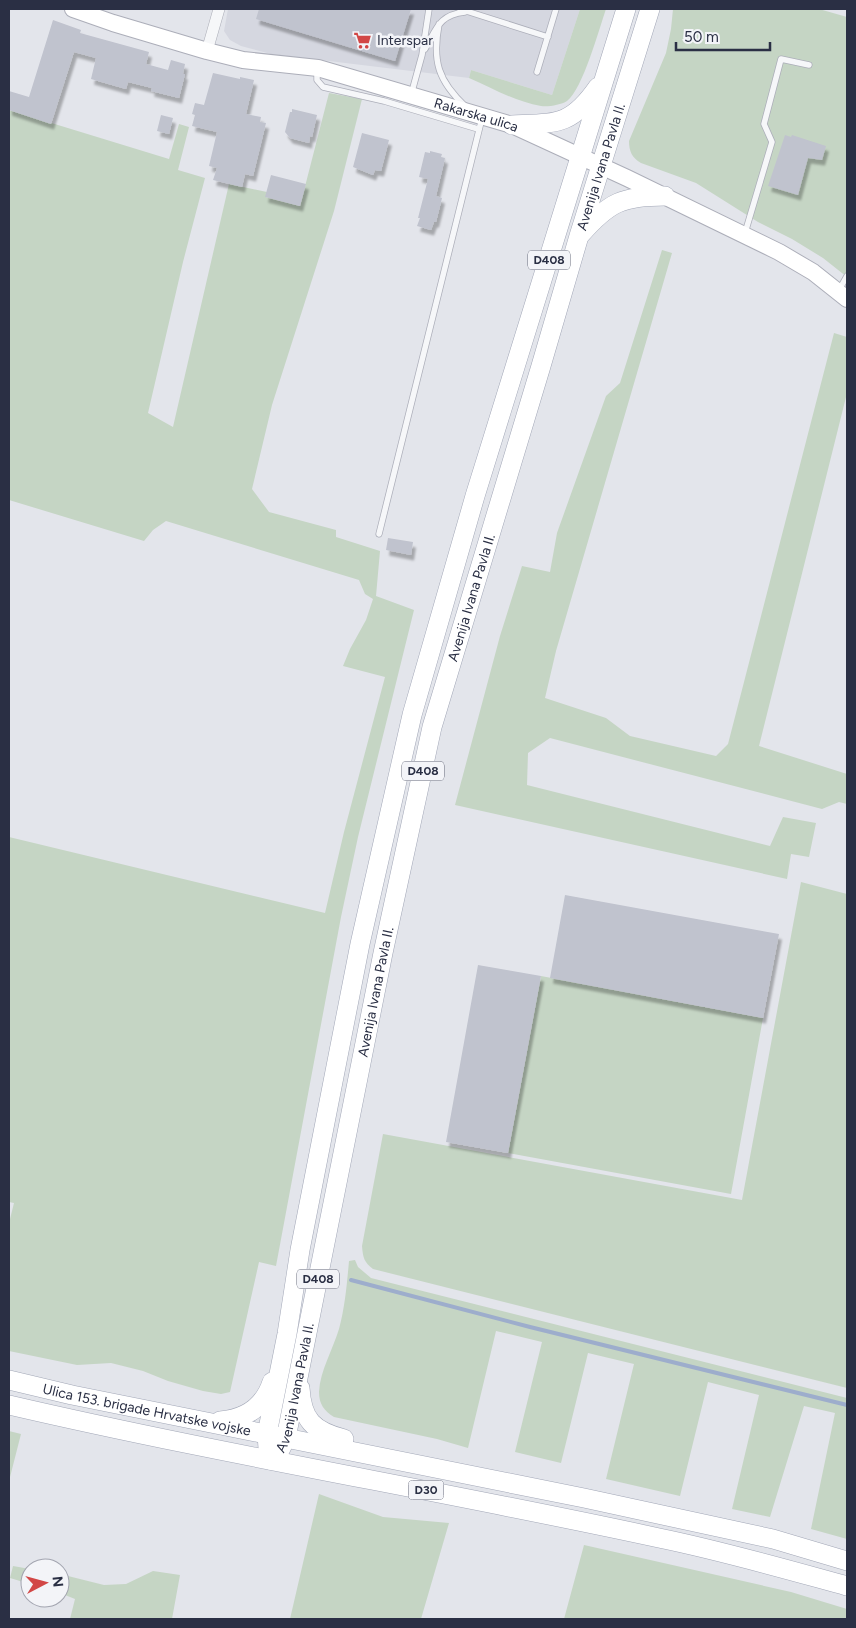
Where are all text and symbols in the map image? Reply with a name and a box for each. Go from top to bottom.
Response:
scale bar [676,20,770,52]
text: 50 m [684,28,719,46]
supermarket icon: Interspar [353,30,373,50]
place label: Interspar [377,32,433,49]
street label: Rakarska ulica [432,95,521,136]
street label: Avenija Ivana Pavla II. [573,101,629,233]
road number: D408 [528,250,570,270]
street label: Avenija Ivana Pavla II. [444,532,499,664]
road number: D408 [402,761,444,780]
street label: Avenija Ivana Pavla II. [354,925,397,1059]
road number: D408 [297,1270,339,1288]
street label: Avenija Ivana Pavla II. [272,1321,318,1456]
street label: Ulica 153. brigade Hrvatske vojske [41,1380,253,1440]
road number: D30 [408,1480,444,1500]
north arrow [20,1558,70,1608]
text: N [48,1575,66,1588]

